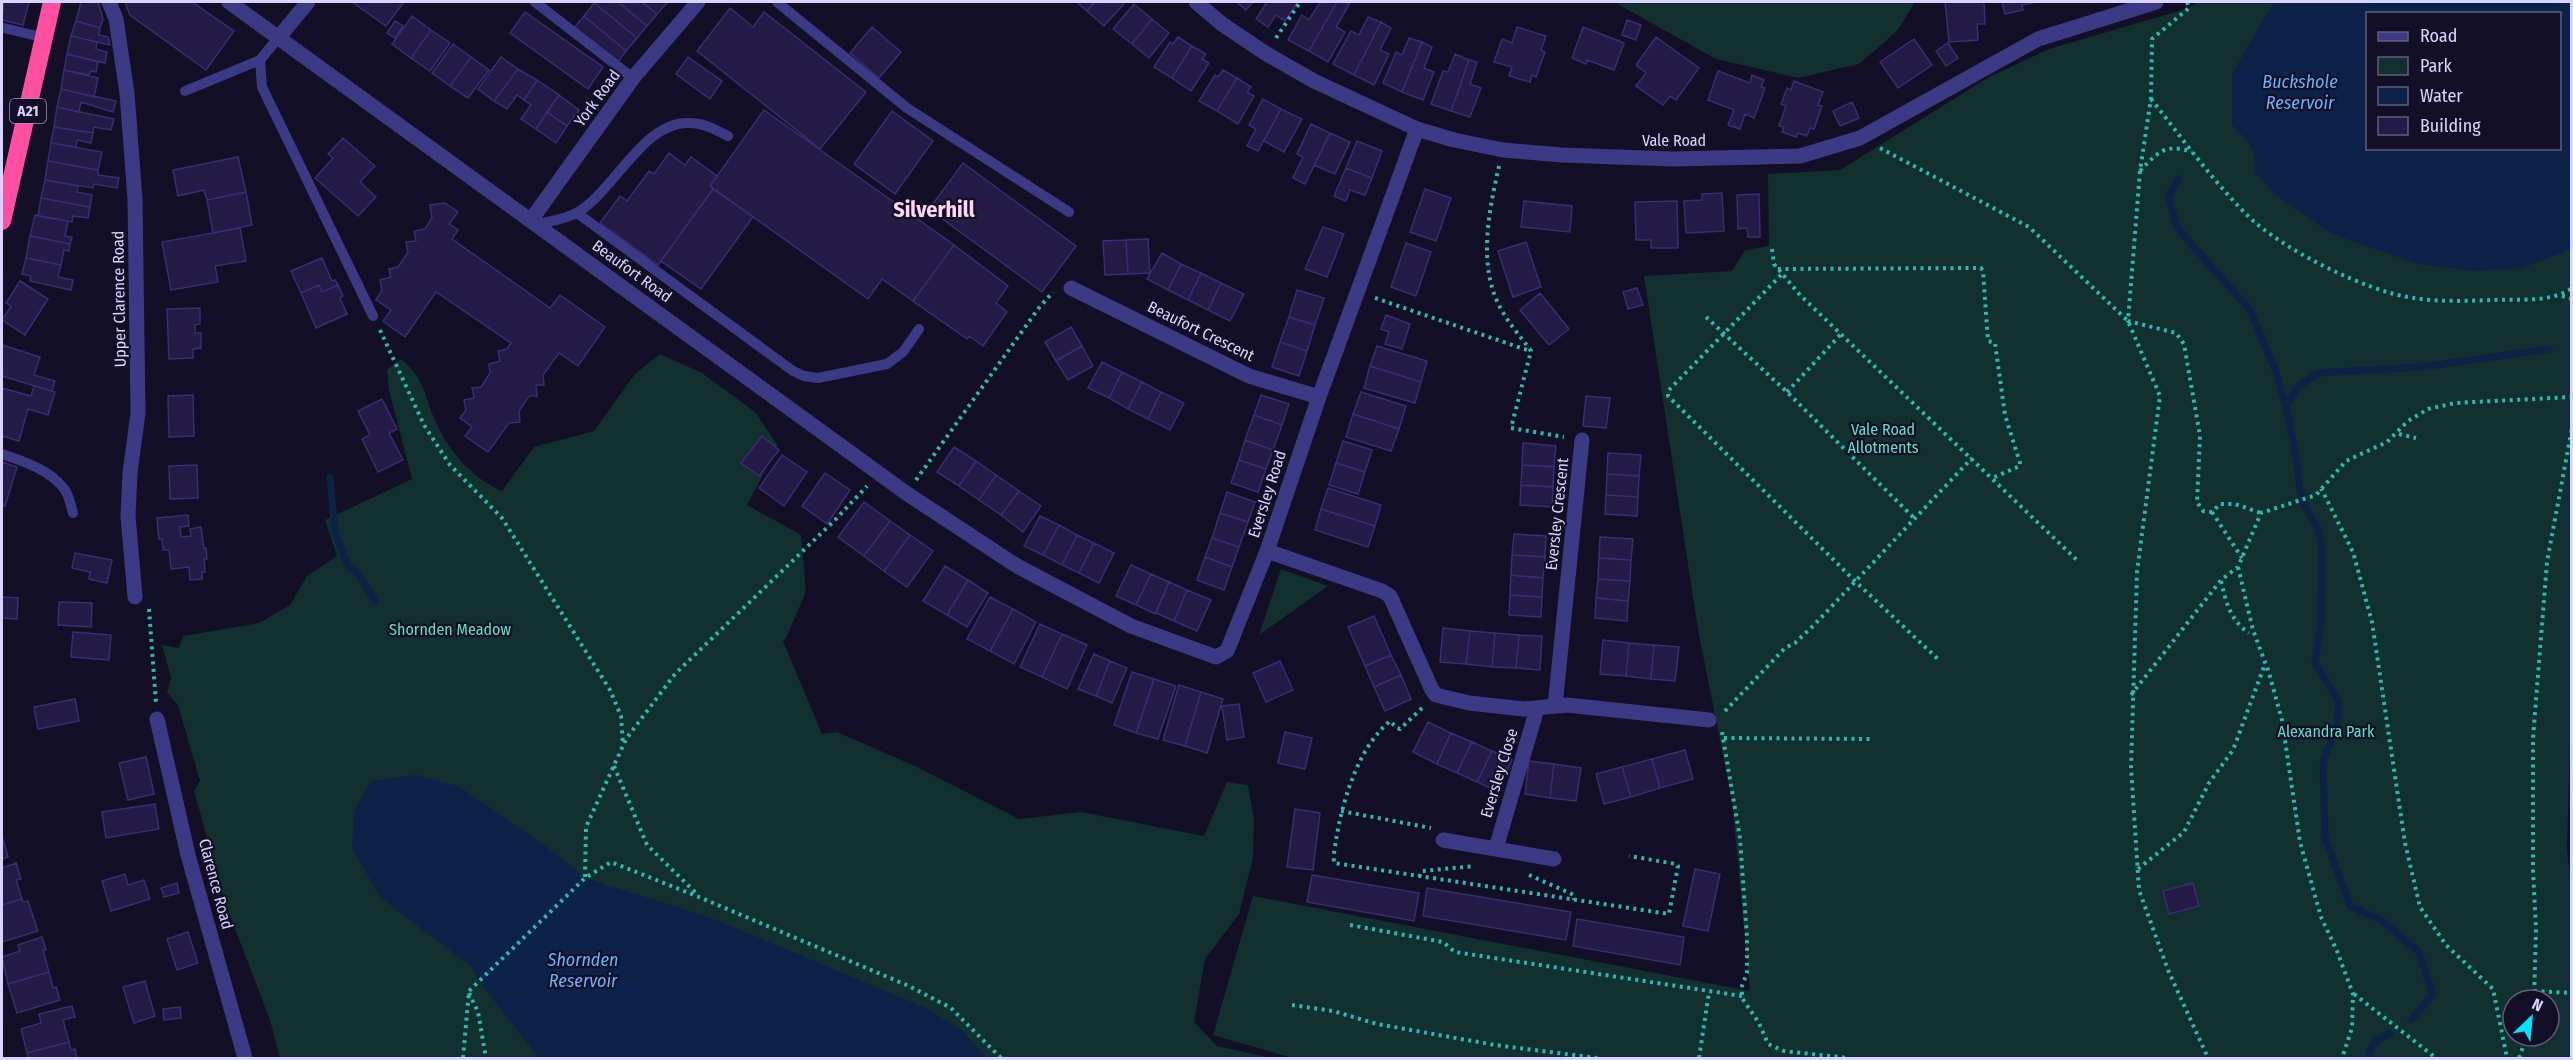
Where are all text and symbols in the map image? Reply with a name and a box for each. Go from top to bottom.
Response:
legend [2366,12,2561,150]
text: Road [2420,25,2457,47]
text: Park [2420,55,2453,77]
street label: York Road [570,66,624,130]
water label: Buckshole Reservoir [2262,71,2338,114]
text: Water [2420,85,2463,107]
road number: A21 [10,99,46,123]
text: Building [2420,115,2481,137]
street label: Vale Road [1642,131,1706,150]
district label: Silverhill [893,196,976,223]
street label: Upper Clarence Road [108,231,130,367]
street label: Beaufort Road [589,236,675,306]
street label: Beaufort Crescent [1145,297,1258,365]
park label: Vale Road Allotments [1847,420,1919,457]
street label: Eversley Road [1244,448,1290,540]
street label: Eversley Crescent [1542,456,1572,571]
park label: Shornden Meadow [389,620,511,639]
park label: Alexandra Park [2277,722,2375,741]
street label: Eversley Close [1476,726,1522,820]
street label: Clarence Road [195,837,237,931]
water label: Shornden Reservoir [547,949,618,992]
north arrow [2501,988,2561,1048]
text: N [2529,994,2546,1016]

